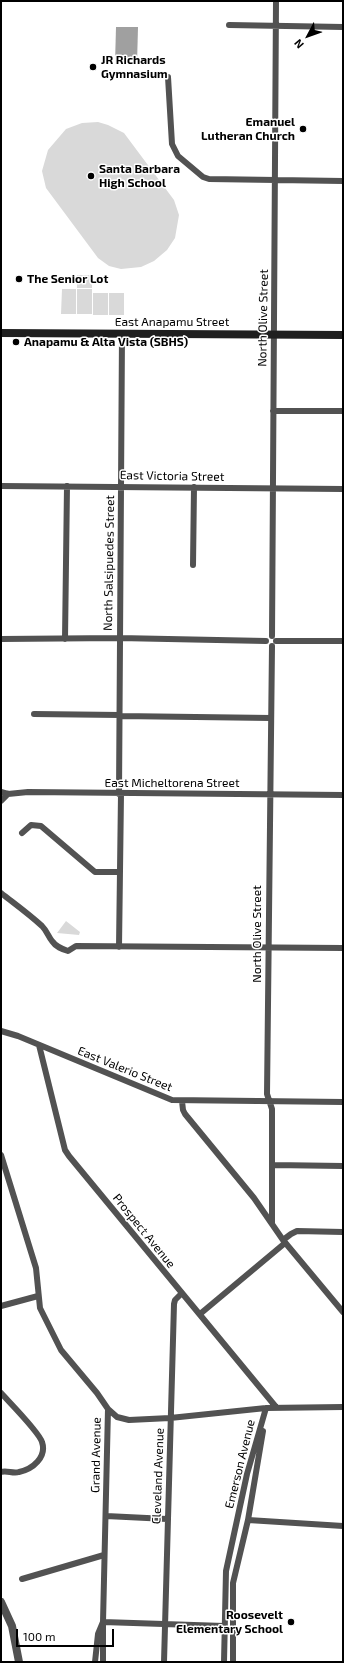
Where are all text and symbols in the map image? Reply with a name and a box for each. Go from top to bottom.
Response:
north arrow [288,16,328,56]
text: N [291,37,306,51]
place label: JR Richards Gymnasium [101,53,168,81]
marker: JR Richards Gymnasium [88,62,98,72]
place label: Emanuel Lutheran Church [201,115,295,143]
marker: Emanuel Lutheran Church [298,124,308,134]
place label: Santa Barbara High School [99,162,180,190]
marker: Santa Barbara High School [86,171,96,181]
street label: North Olive Street [255,269,271,367]
place label: The Senior Lot [27,272,108,286]
marker: The Senior Lot [14,274,24,284]
street label: East Anapamu Street [115,315,229,329]
place label: Anapamu & Alta Vista (SBHS) [24,335,188,349]
marker: Anapamu & Alta Vista (SBHS) [11,337,21,347]
street label: East Victoria Street [120,468,224,484]
street label: North Salsipuedes Street [101,495,117,631]
street label: East Micheltorena Street [105,776,239,790]
street label: North Olive Street [250,885,264,983]
street label: East Valerio Street [76,1043,174,1095]
street label: Prospect Avenue [110,1191,178,1271]
street label: Grand Avenue [88,1417,104,1493]
street label: Emerson Avenue [222,1418,258,1510]
street label: Cleveland Avenue [149,1428,167,1524]
place label: Roosevelt Elementary School [176,1608,283,1636]
marker: Roosevelt Elementary School [286,1617,296,1627]
scale bar [18,1621,116,1647]
text: 100 m [23,1629,55,1643]

